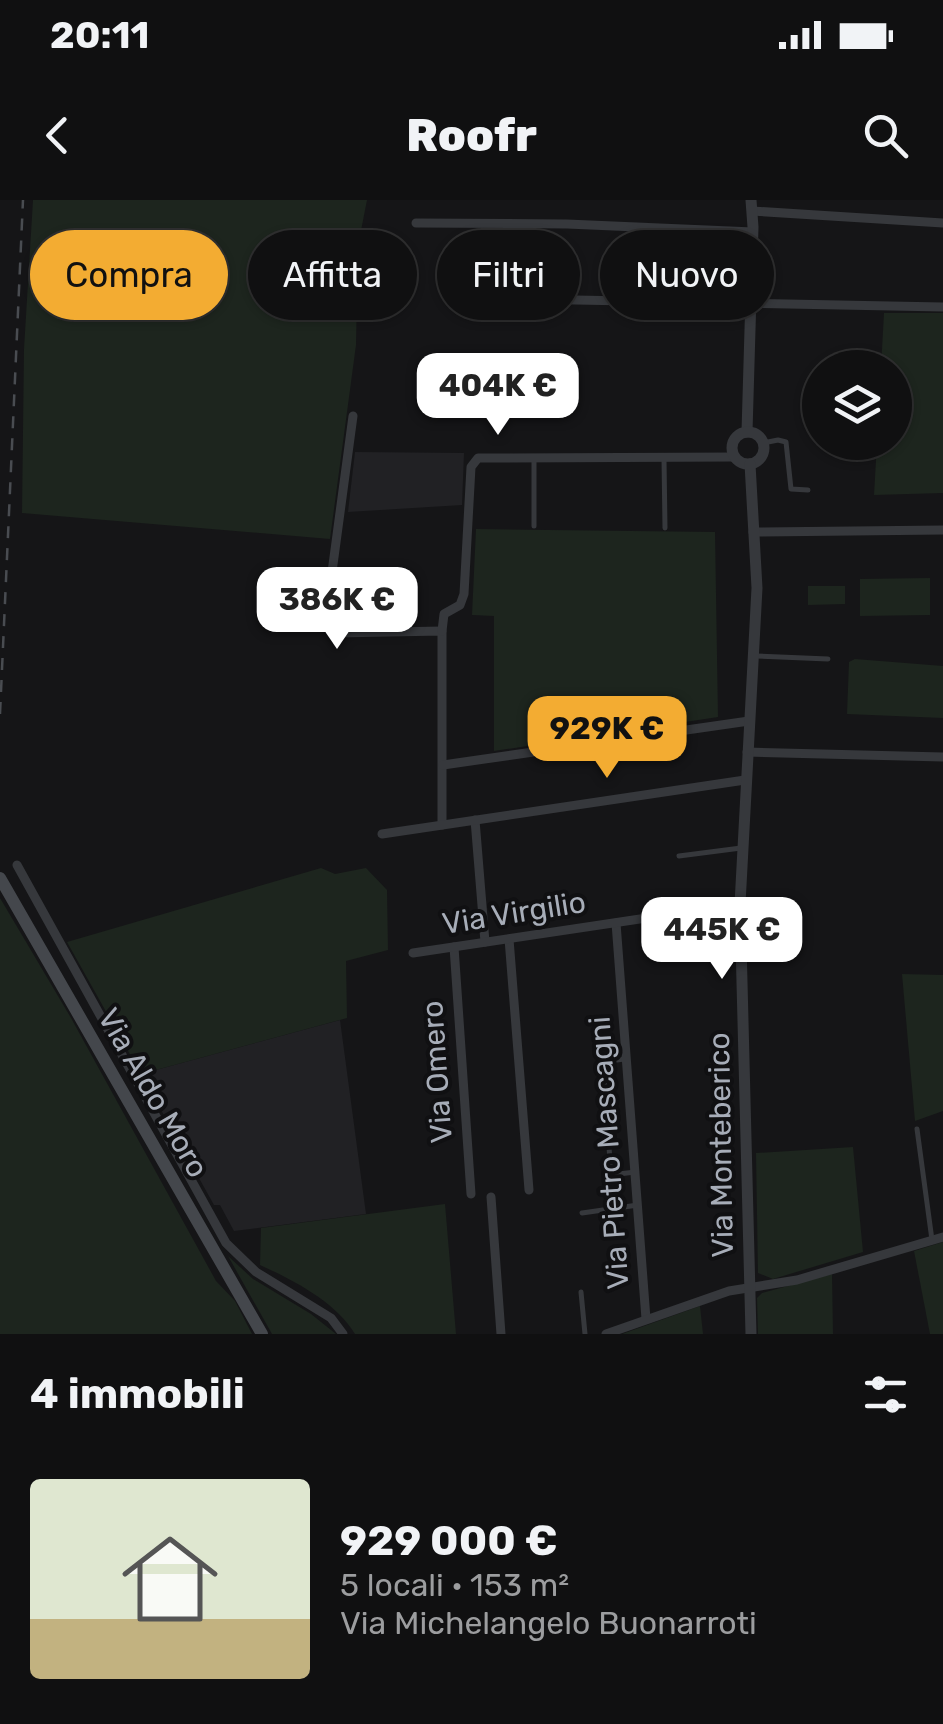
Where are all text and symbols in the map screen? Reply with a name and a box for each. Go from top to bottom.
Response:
text: 20:11 [50,12,149,58]
icon: back [30,108,85,163]
icon: search [858,108,913,163]
text: Roofr [406,109,537,162]
chip: Compra [30,230,228,320]
chip: Affitta [248,230,417,320]
chip: Filtri [437,230,580,320]
chip: Nuovo [600,230,774,320]
map controls [802,350,912,460]
button: layers [802,350,912,460]
pin: 404K € [417,353,579,438]
text: 404K € [439,366,557,404]
pin: 386K € [256,567,418,652]
text: 386K € [279,580,395,618]
pin: 929K € [526,696,688,781]
text: 929K € [550,709,664,747]
street label: Via Virgilio [440,884,588,942]
pin: 445K € [641,897,803,982]
text: 445K € [663,910,781,948]
street label: Via Omero [414,999,460,1145]
street label: Via Aldo Moro [90,1002,216,1184]
street label: Via Pietro Mascagni [582,1015,636,1291]
street label: Via Monteberico [701,1032,741,1258]
icon: filters [858,1367,913,1422]
text: 4 immobili [30,1369,245,1419]
text: 929 000 € [340,1516,558,1566]
icon: home [110,1519,230,1639]
text: 5 locali · 153 m² [340,1566,569,1604]
text: Via Michelangelo Buonarroti [340,1604,757,1642]

